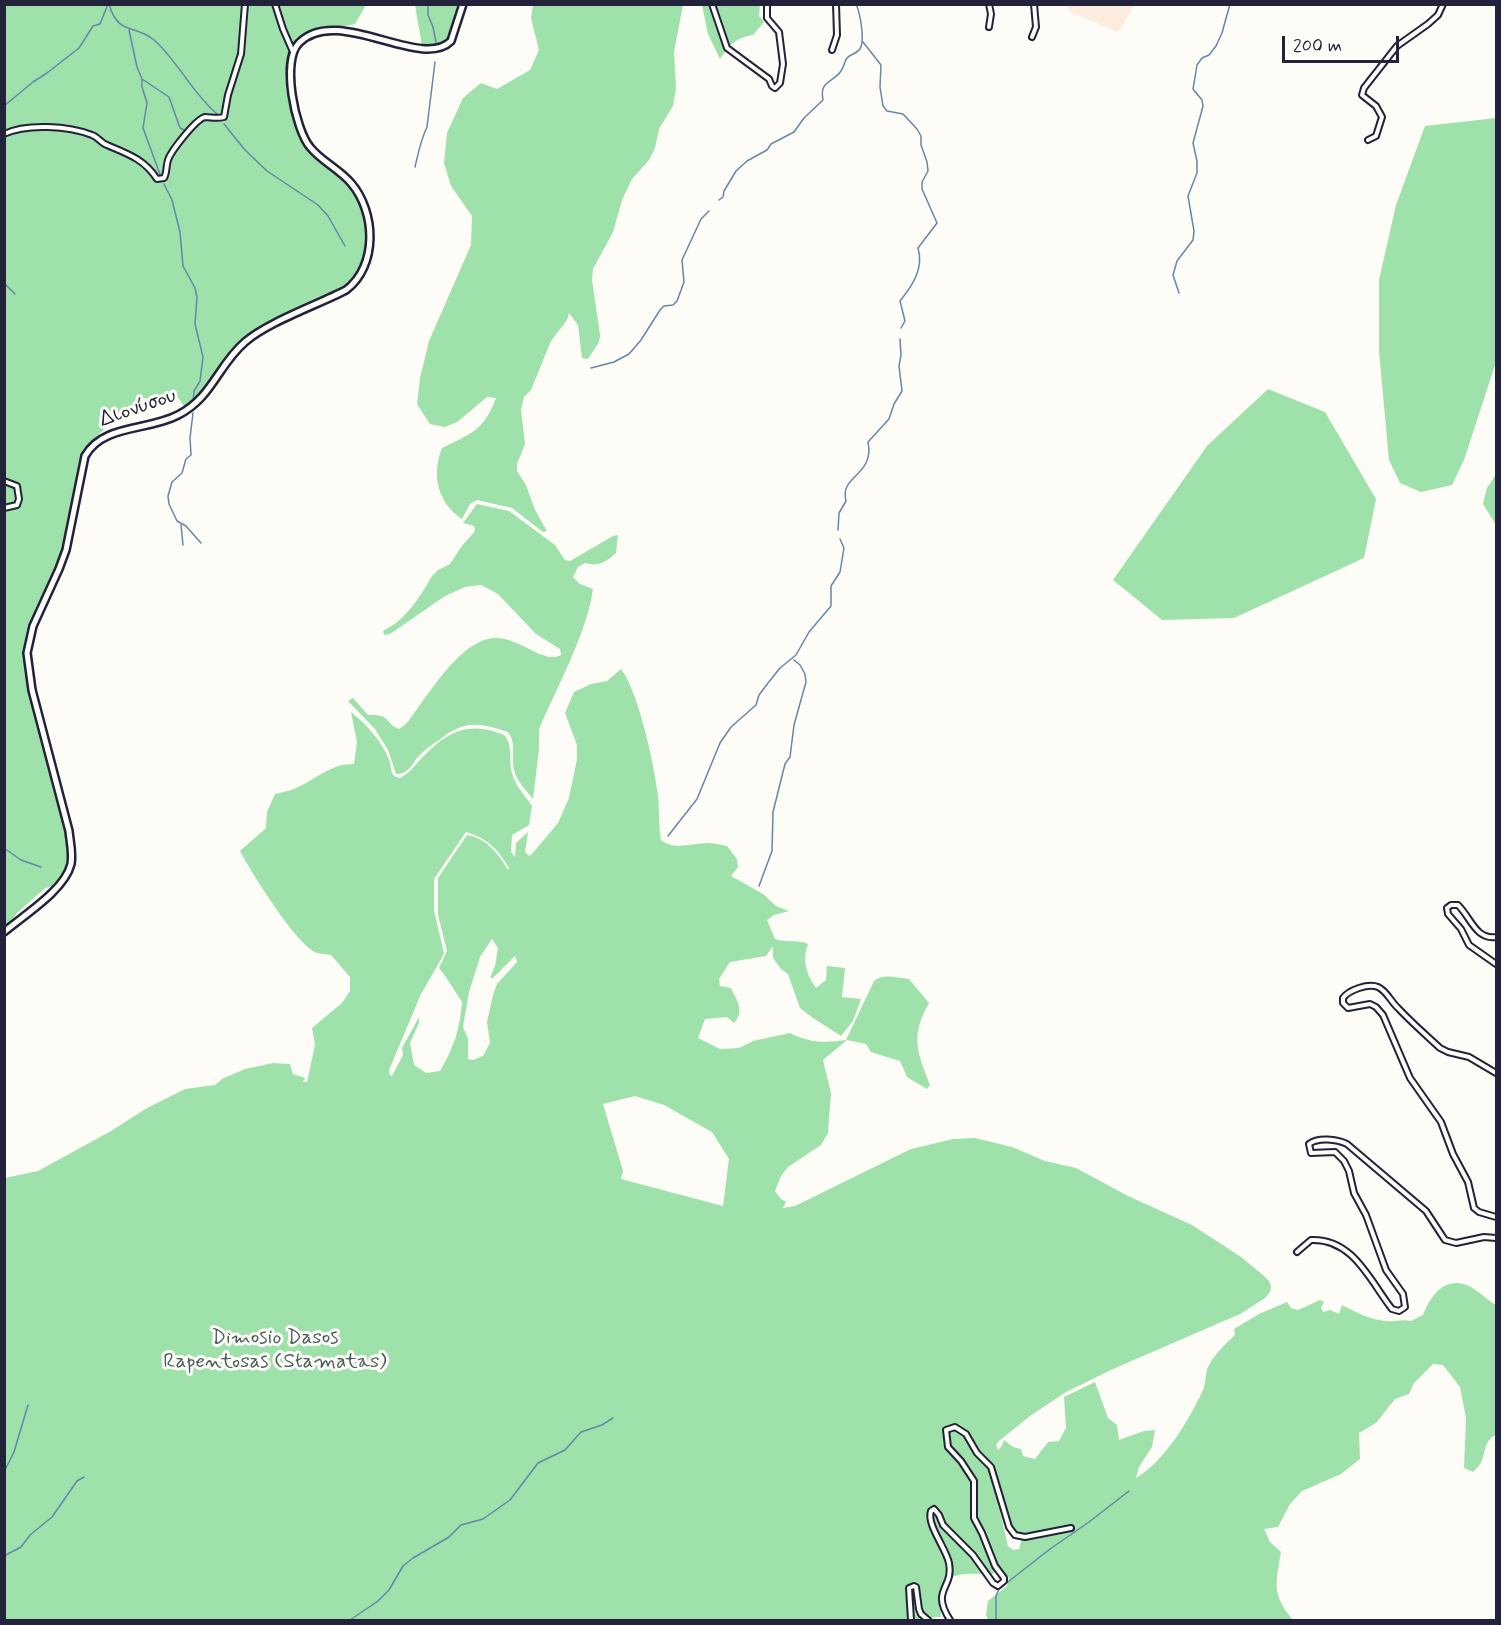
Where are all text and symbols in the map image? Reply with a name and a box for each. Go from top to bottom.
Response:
scale bar [1285,24,1402,62]
text: 200 m [1293,34,1342,58]
street label: Διονύσου [96,384,180,434]
park label: Dimosio Dasos Rapentosas (Stamatas) [163,1326,387,1376]

